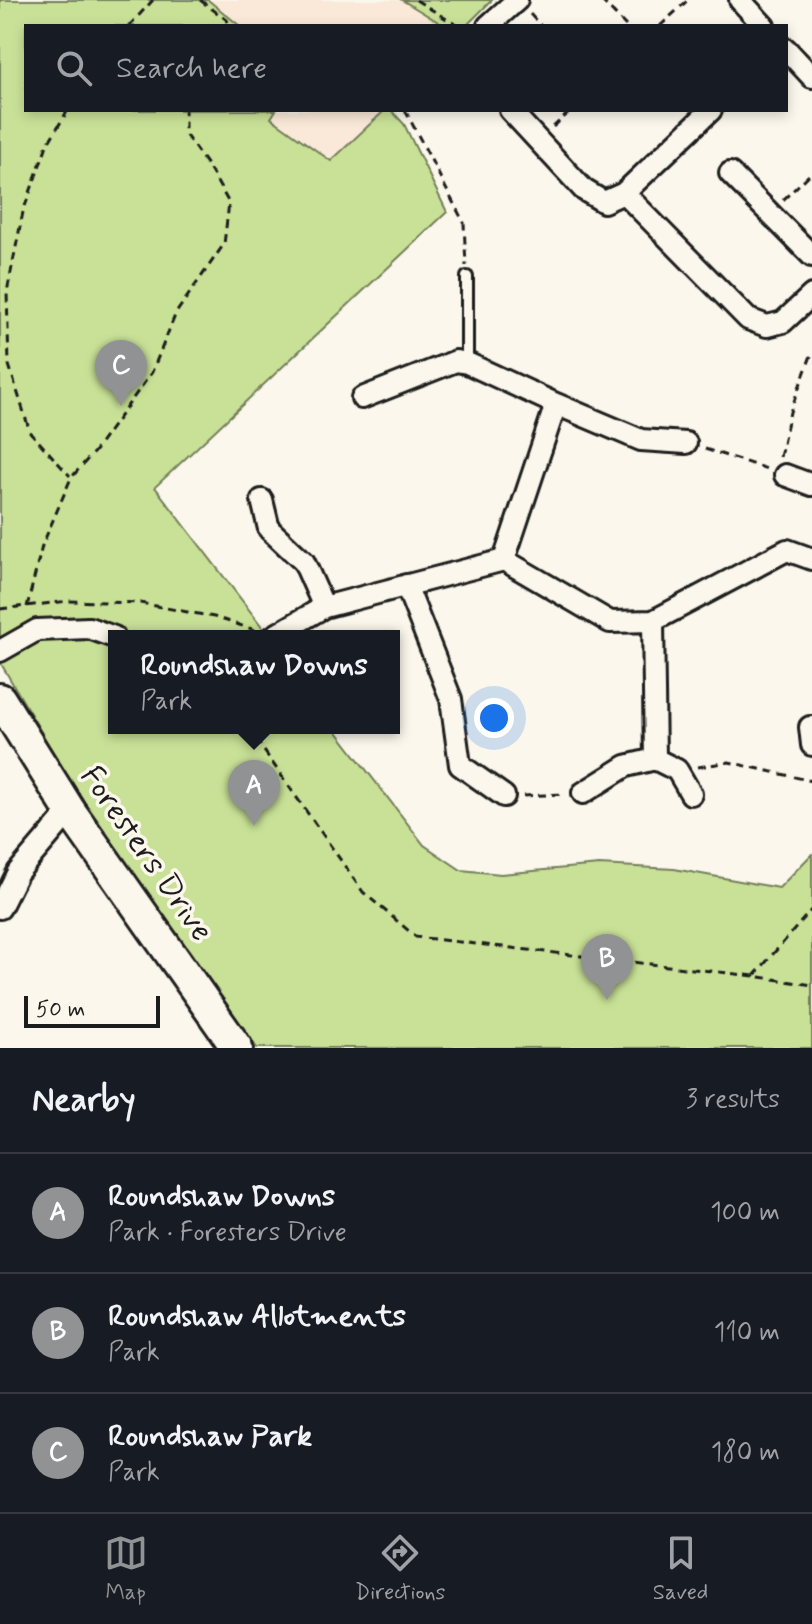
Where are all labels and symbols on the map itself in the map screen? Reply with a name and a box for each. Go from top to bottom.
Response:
pin: C [95,340,147,406]
your location [474,698,514,738]
street label: Foresters Drive [70,758,222,950]
pin: A [228,760,280,826]
pin: B [581,934,633,1000]
scale bar [24,992,160,1028]

